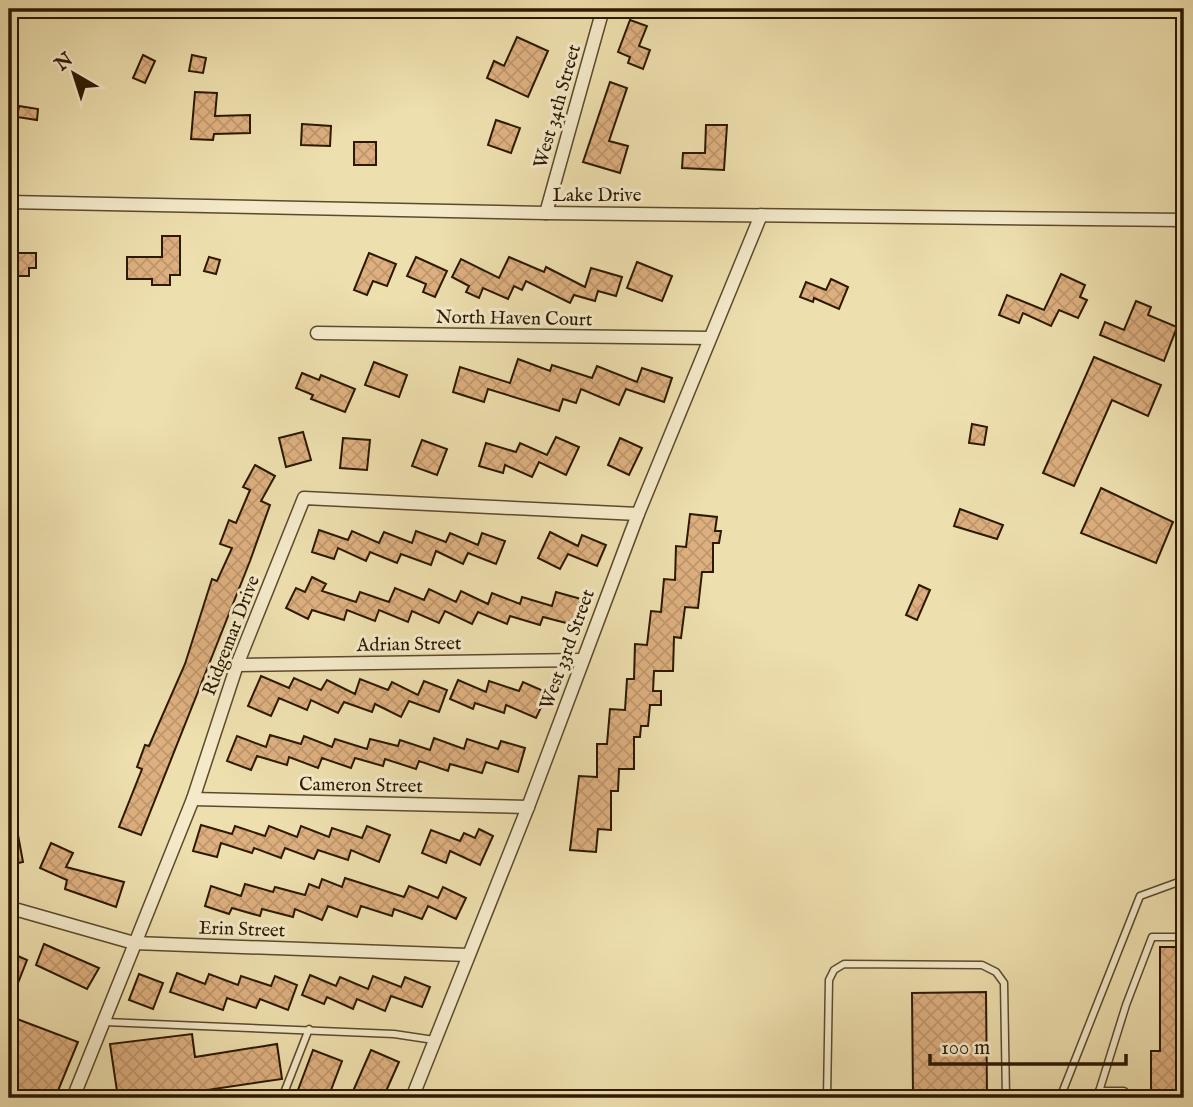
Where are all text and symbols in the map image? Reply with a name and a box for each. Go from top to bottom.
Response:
north arrow [38,38,108,108]
street label: West 34th Street [529,41,587,171]
text: N [50,47,79,77]
street label: Lake Drive [553,184,642,208]
street label: North Haven Court [435,306,593,332]
street label: Ridgemar Drive [198,572,266,699]
street label: West 33rd Street [535,586,601,713]
street label: Adrian Street [355,632,462,658]
street label: Cameron Street [299,773,424,799]
street label: Erin Street [198,916,286,944]
scale bar [930,1023,1126,1067]
text: 100 m [941,1035,990,1062]

